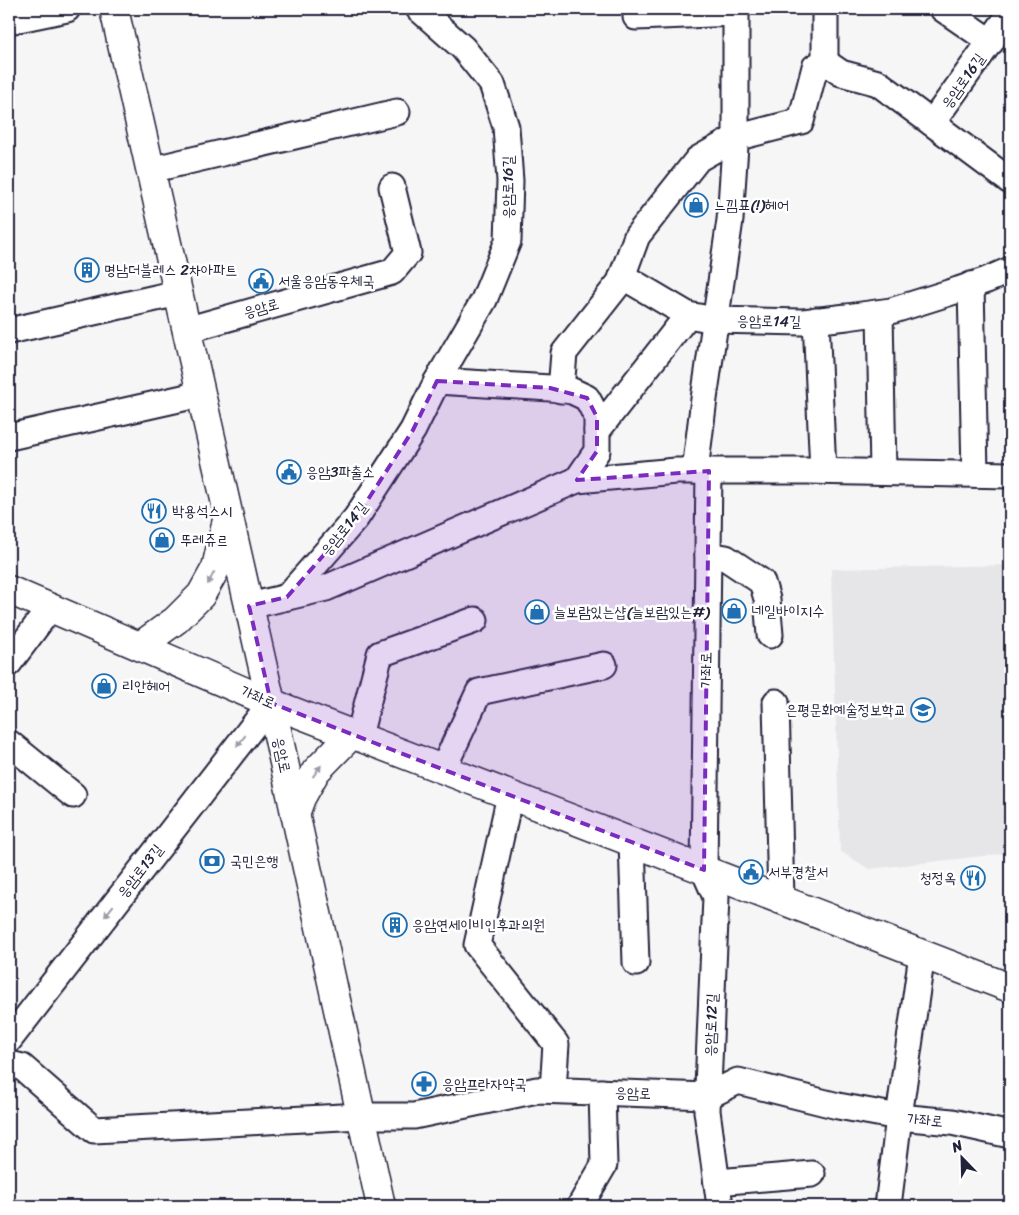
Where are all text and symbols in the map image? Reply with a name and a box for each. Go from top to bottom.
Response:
street label: 응암로16길 [934,48,992,114]
street label: 응암로16길 [495,155,521,219]
shop icon: 느낌표(!)헤어 [683,192,709,218]
place label: 느낌표(!)헤어 [714,192,789,218]
building icon: 명남더블레스 2차아파트 [74,257,100,283]
place label: 명남더블레스 2차아파트 [104,257,237,283]
public building icon: 서울응암동우체국 [248,268,274,294]
place label: 서울응암동우체국 [278,268,375,294]
street label: 응암로 [240,291,282,325]
street label: 응암로14길 [737,307,801,335]
public building icon: 응암3파출소 [276,459,302,485]
place label: 응암3파출소 [306,459,375,485]
street label: 응암로14길 [314,496,374,562]
restaurant icon: 박용석스시 [141,498,167,524]
place label: 박용석스시 [172,498,232,524]
shop icon: 뚜레쥬르 [149,527,175,553]
place label: 뚜레쥬르 [180,527,228,553]
one-way arrow [206,571,215,584]
shop icon: 네일바이지수 [721,598,747,624]
place label: 네일바이지수 [752,598,824,624]
shop icon: 늘보람있는샵(늘보람있는#) [524,599,550,625]
place label: 늘보람있는샵(늘보람있는#) [554,599,710,625]
street label: 가좌로 [693,652,719,688]
shop icon: 리안헤어 [91,673,117,699]
place label: 리안헤어 [122,673,170,699]
street label: 가좌로 [236,678,280,716]
place label: 은평문화예술정보학교 [785,697,906,723]
school or university icon: 은평문화예술정보학교 [910,697,936,723]
one-way arrow [236,734,247,747]
street label: 응암로 [266,735,298,775]
one-way arrow [312,765,323,778]
street label: 응암로13길 [110,838,170,904]
bank icon: 국민은행 [199,848,225,874]
place label: 국민은행 [230,848,278,874]
public building icon: 서부경찰서 [738,859,764,885]
place label: 서부경찰서 [768,859,828,885]
place label: 청정옥 [920,865,956,891]
restaurant icon: 청정옥 [960,865,986,891]
one-way arrow [104,904,115,917]
building icon: 응암연세이비인후과의원 [382,912,408,938]
place label: 응암연세이비인후과의원 [412,912,545,938]
street label: 응암로12길 [697,993,725,1057]
pharmacy icon: 응암프라자약국 [411,1071,437,1097]
place label: 응암프라자약국 [442,1071,527,1097]
street label: 응암로 [614,1079,652,1107]
street label: 가좌로 [906,1105,944,1135]
north arrow [936,1132,986,1182]
text: N [947,1133,967,1160]

